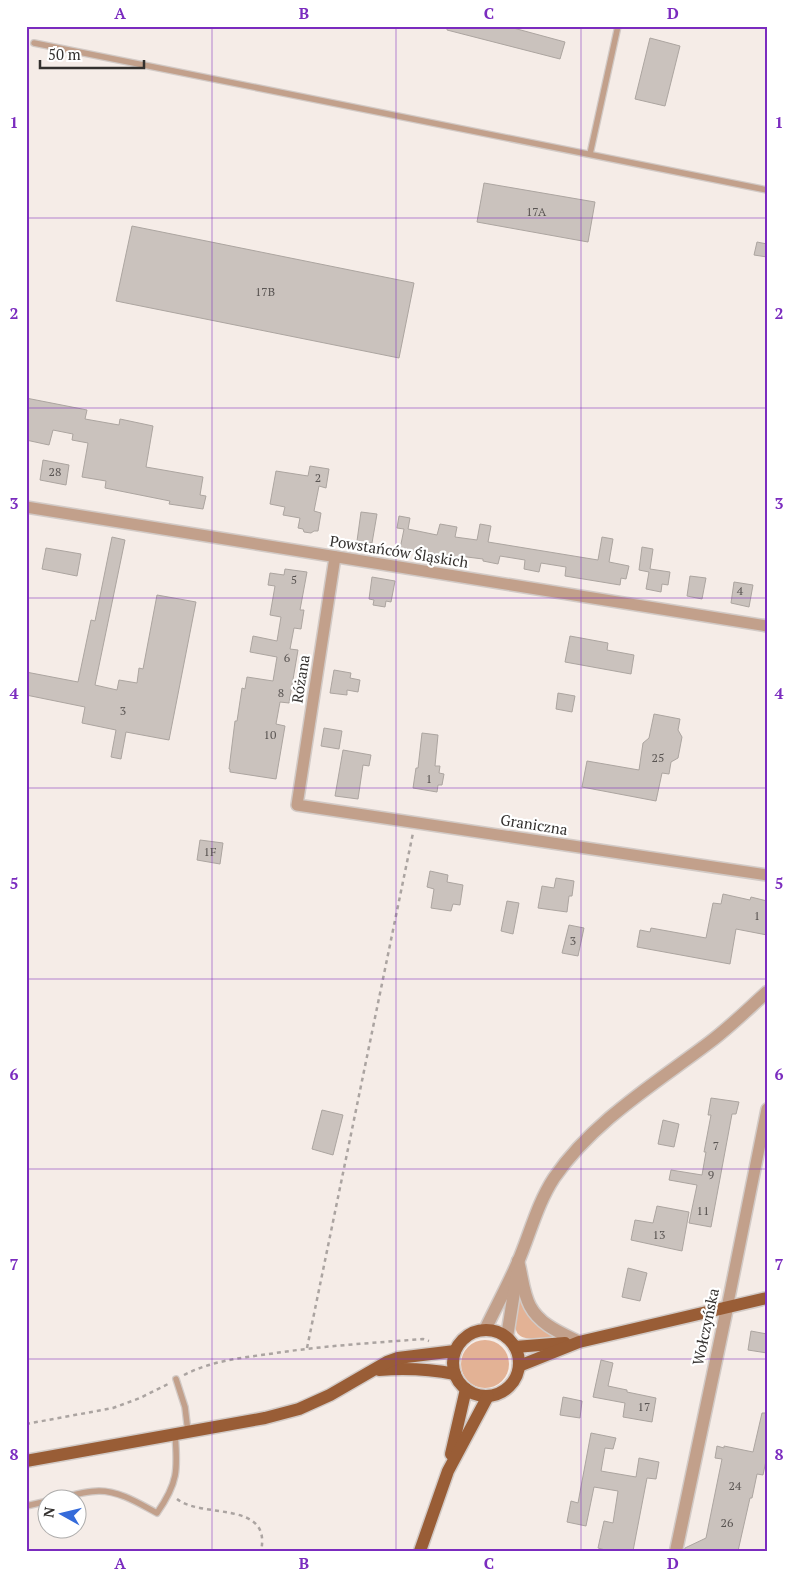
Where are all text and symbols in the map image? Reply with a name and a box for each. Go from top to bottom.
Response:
text: A [114,2,126,24]
text: B [299,2,309,24]
text: C [484,2,494,24]
text: D [667,2,679,24]
scale bar [40,38,144,70]
text: 50 m [48,44,81,64]
text: 1 [9,111,19,133]
text: 1 [774,111,784,133]
house number: 17A [526,204,547,219]
house number: 17B [255,284,275,299]
text: 2 [9,302,19,324]
text: 2 [774,302,784,324]
house number: 28 [49,464,61,479]
house number: 2 [315,470,321,485]
text: 3 [9,492,19,514]
text: 3 [774,492,784,514]
street label: Powstańców Śląskich [328,530,470,572]
house number: 5 [291,572,297,587]
house number: 4 [737,583,744,598]
house number: 6 [284,650,291,665]
street label: Różana [286,653,314,704]
text: 4 [9,682,19,704]
text: 4 [774,682,784,704]
house number: 8 [278,685,284,700]
house number: 3 [120,703,126,718]
house number: 10 [264,727,276,742]
house number: 25 [652,750,664,765]
house number: 1 [426,771,432,786]
street label: Graniczna [499,809,570,839]
house number: 1F [204,844,216,859]
text: 5 [9,872,19,894]
text: 5 [774,872,784,894]
house number: 1 [754,908,760,923]
house number: 3 [570,933,576,948]
text: 6 [9,1063,19,1085]
text: 6 [774,1063,784,1085]
house number: 7 [713,1138,719,1153]
house number: 9 [708,1167,714,1182]
house number: 11 [697,1203,709,1218]
house number: 13 [653,1227,665,1242]
text: 7 [9,1253,19,1275]
text: 7 [774,1253,784,1275]
street label: Wołczyńska [687,1286,723,1367]
house number: 17 [638,1399,650,1414]
text: 8 [9,1443,19,1465]
text: 8 [774,1443,784,1465]
house number: 24 [729,1478,742,1493]
north arrow [38,1490,88,1540]
text: N [38,1505,59,1519]
house number: 26 [721,1515,734,1530]
text: A [114,1552,126,1574]
text: B [299,1552,309,1574]
text: C [484,1552,494,1574]
text: D [667,1552,679,1574]

